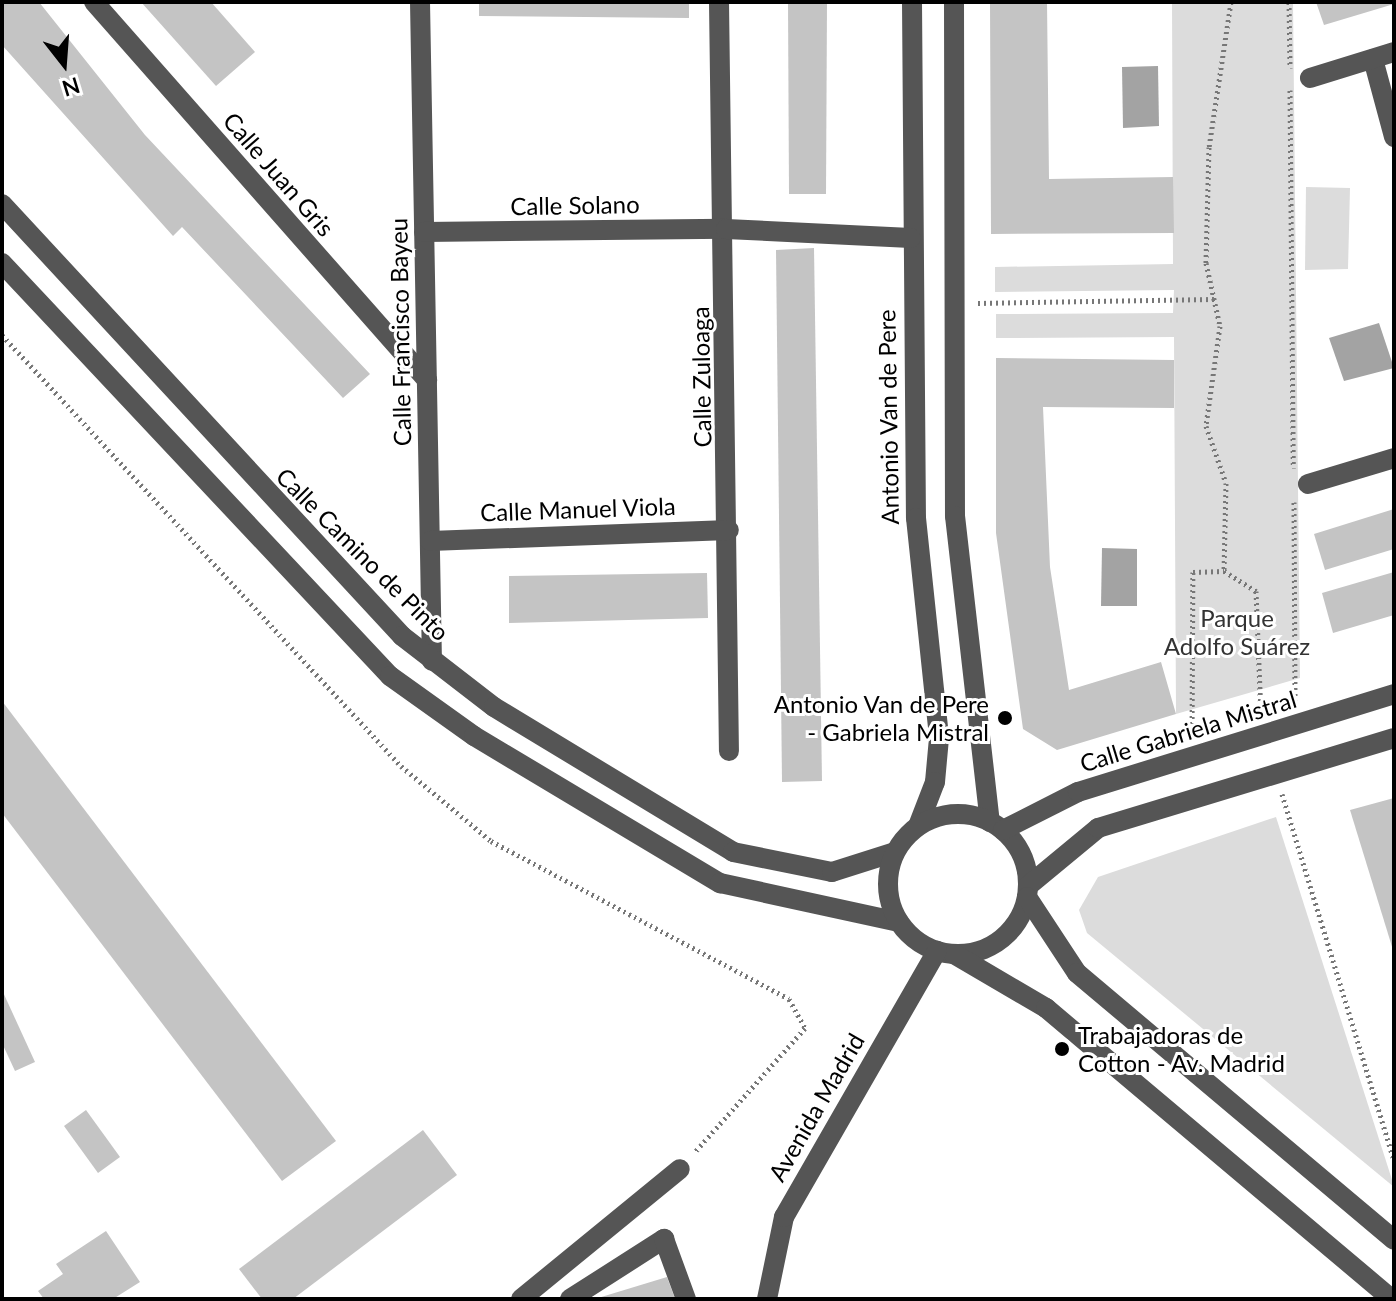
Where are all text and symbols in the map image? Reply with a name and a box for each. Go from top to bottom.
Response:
north arrow [24,24,104,104]
text: N [59,72,83,103]
street label: Calle Juan Gris [217,106,341,242]
street label: Calle Solano [510,189,640,221]
street label: Calle Francisco Bayeu [384,218,416,446]
street label: Calle Zuloaga [685,306,717,448]
street label: Antonio Van de Pere [872,309,904,525]
street label: Calle Camino de Pinto [271,462,455,646]
street label: Calle Manuel Viola [479,491,677,527]
park label: Parque Adolfo Suárez [1164,604,1310,660]
street label: Calle Gabriela Mistral [1076,684,1300,778]
place label: Antonio Van de Pere - Gabriela Mistral [773,690,989,746]
marker: Antonio Van de Pere - Gabriela Mistral [996,709,1014,727]
place label: Trabajadoras de Cotton - Av. Madrid [1078,1021,1286,1077]
street label: Avenida Madrid [762,1028,870,1186]
marker: Trabajadoras de Cotton - Av. Madrid [1053,1040,1071,1058]

